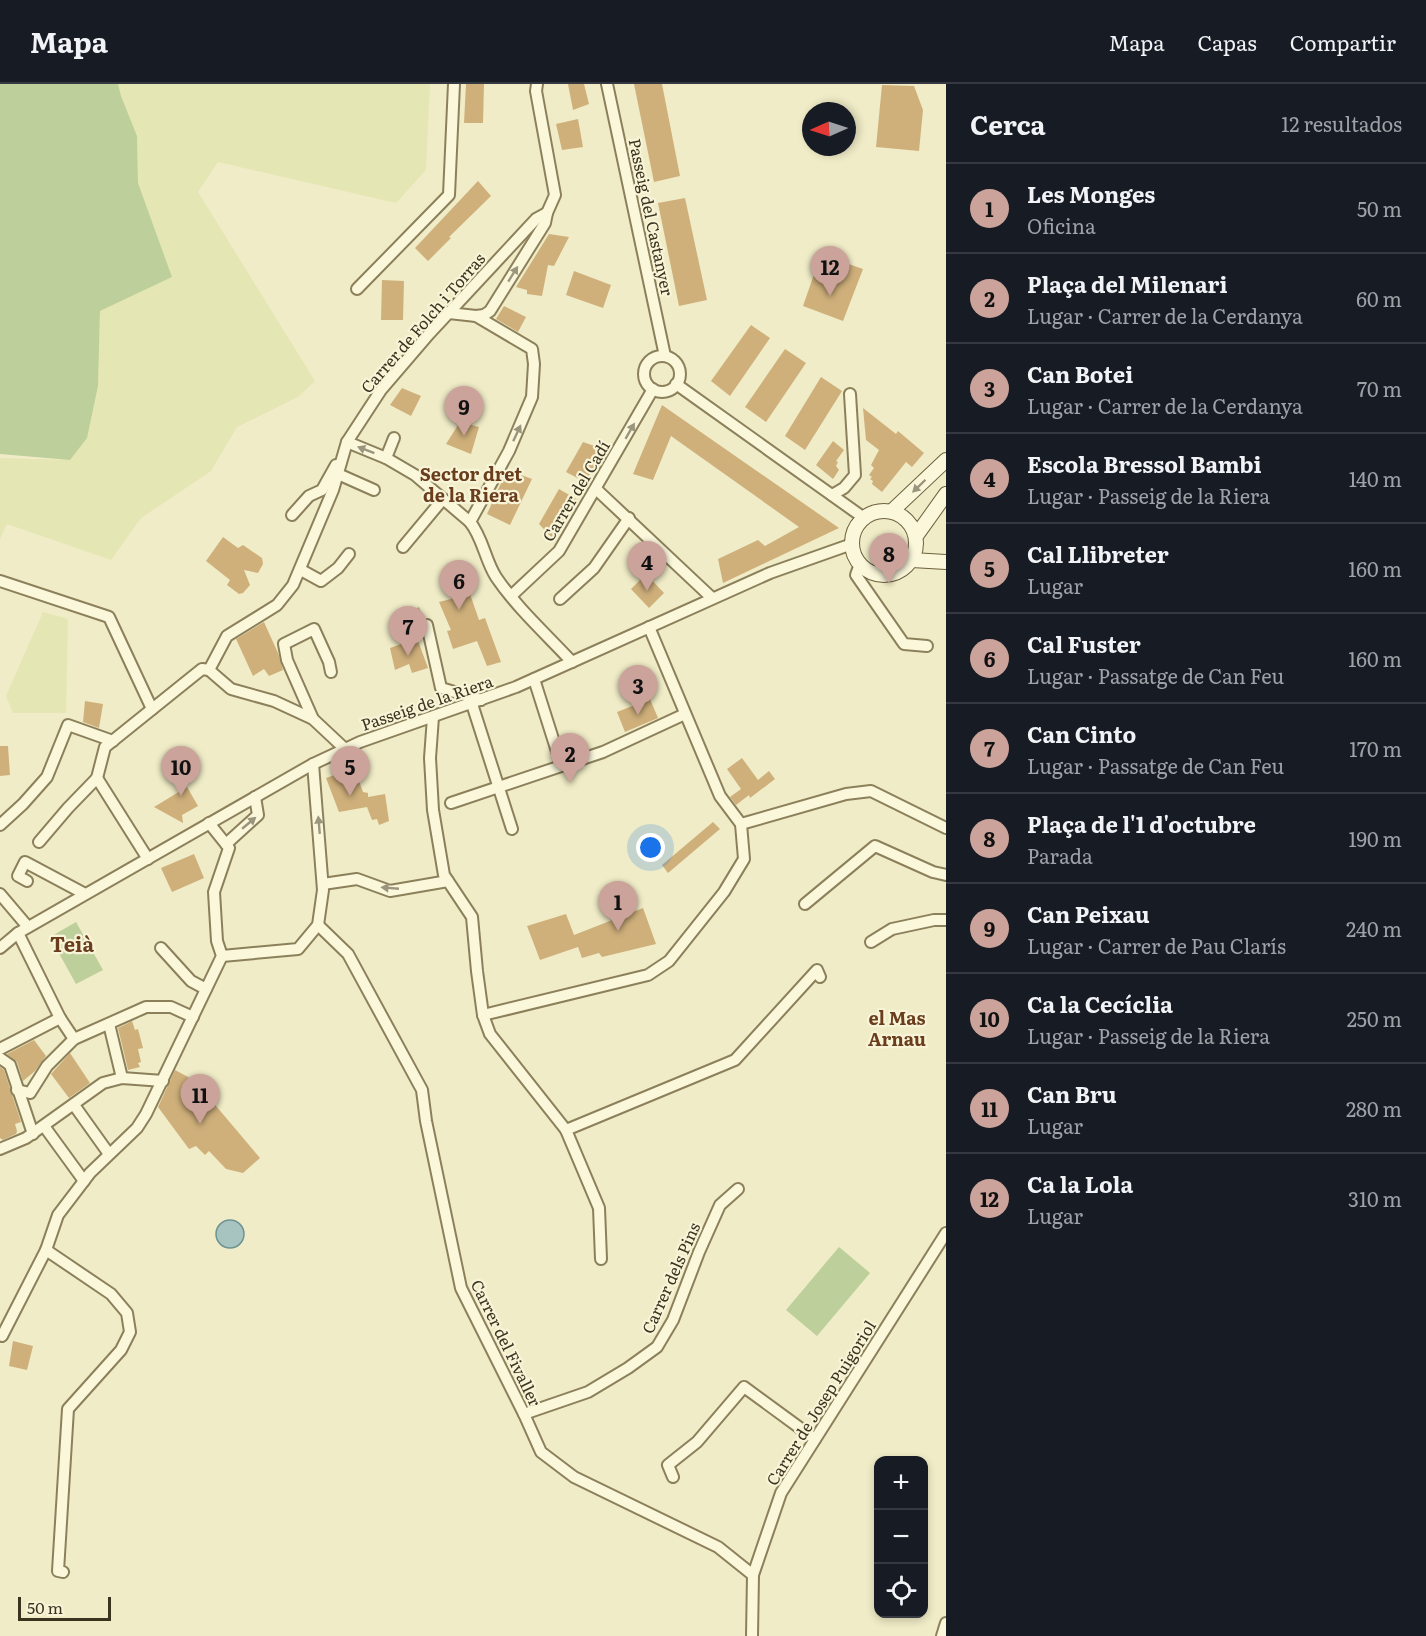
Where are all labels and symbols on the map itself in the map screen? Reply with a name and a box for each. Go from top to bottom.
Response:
north arrow [802,102,856,156]
street label: Passeig del Castanyer [624,136,680,298]
pin: 12 [810,246,850,296]
street label: Carrer de Folch i Torras [354,247,490,398]
one-way arrow [508,266,519,282]
pin: 9 [444,386,484,436]
one-way arrow [512,423,522,441]
one-way arrow [624,423,635,439]
street label: Carrer del Cadí [535,435,615,546]
one-way arrow [357,445,375,454]
district label: Sector dret de la Riera [420,460,522,508]
one-way arrow [912,479,927,492]
pin: 8 [870,534,908,583]
pin: 4 [628,542,666,591]
pin: 6 [440,560,478,610]
pin: 7 [388,606,428,656]
pin: 3 [618,666,658,715]
street label: Passeig de la Riera [358,668,496,736]
pin: 2 [550,734,590,783]
pin: 10 [162,746,201,796]
pin: 5 [330,746,370,796]
one-way arrow [314,816,324,835]
one-way arrow [241,817,256,830]
your location [636,833,665,862]
pin: 1 [598,882,638,931]
one-way arrow [381,883,400,893]
district label: Teià [50,928,94,958]
district label: el Mas Arnau [868,1004,926,1052]
pin: 11 [180,1074,220,1124]
street label: Carrer dels Pins [635,1218,705,1337]
street label: Carrer del Fivaller [466,1275,548,1410]
street label: Carrer de Josep Puigoriol [759,1315,881,1490]
scale bar [18,1594,111,1622]

